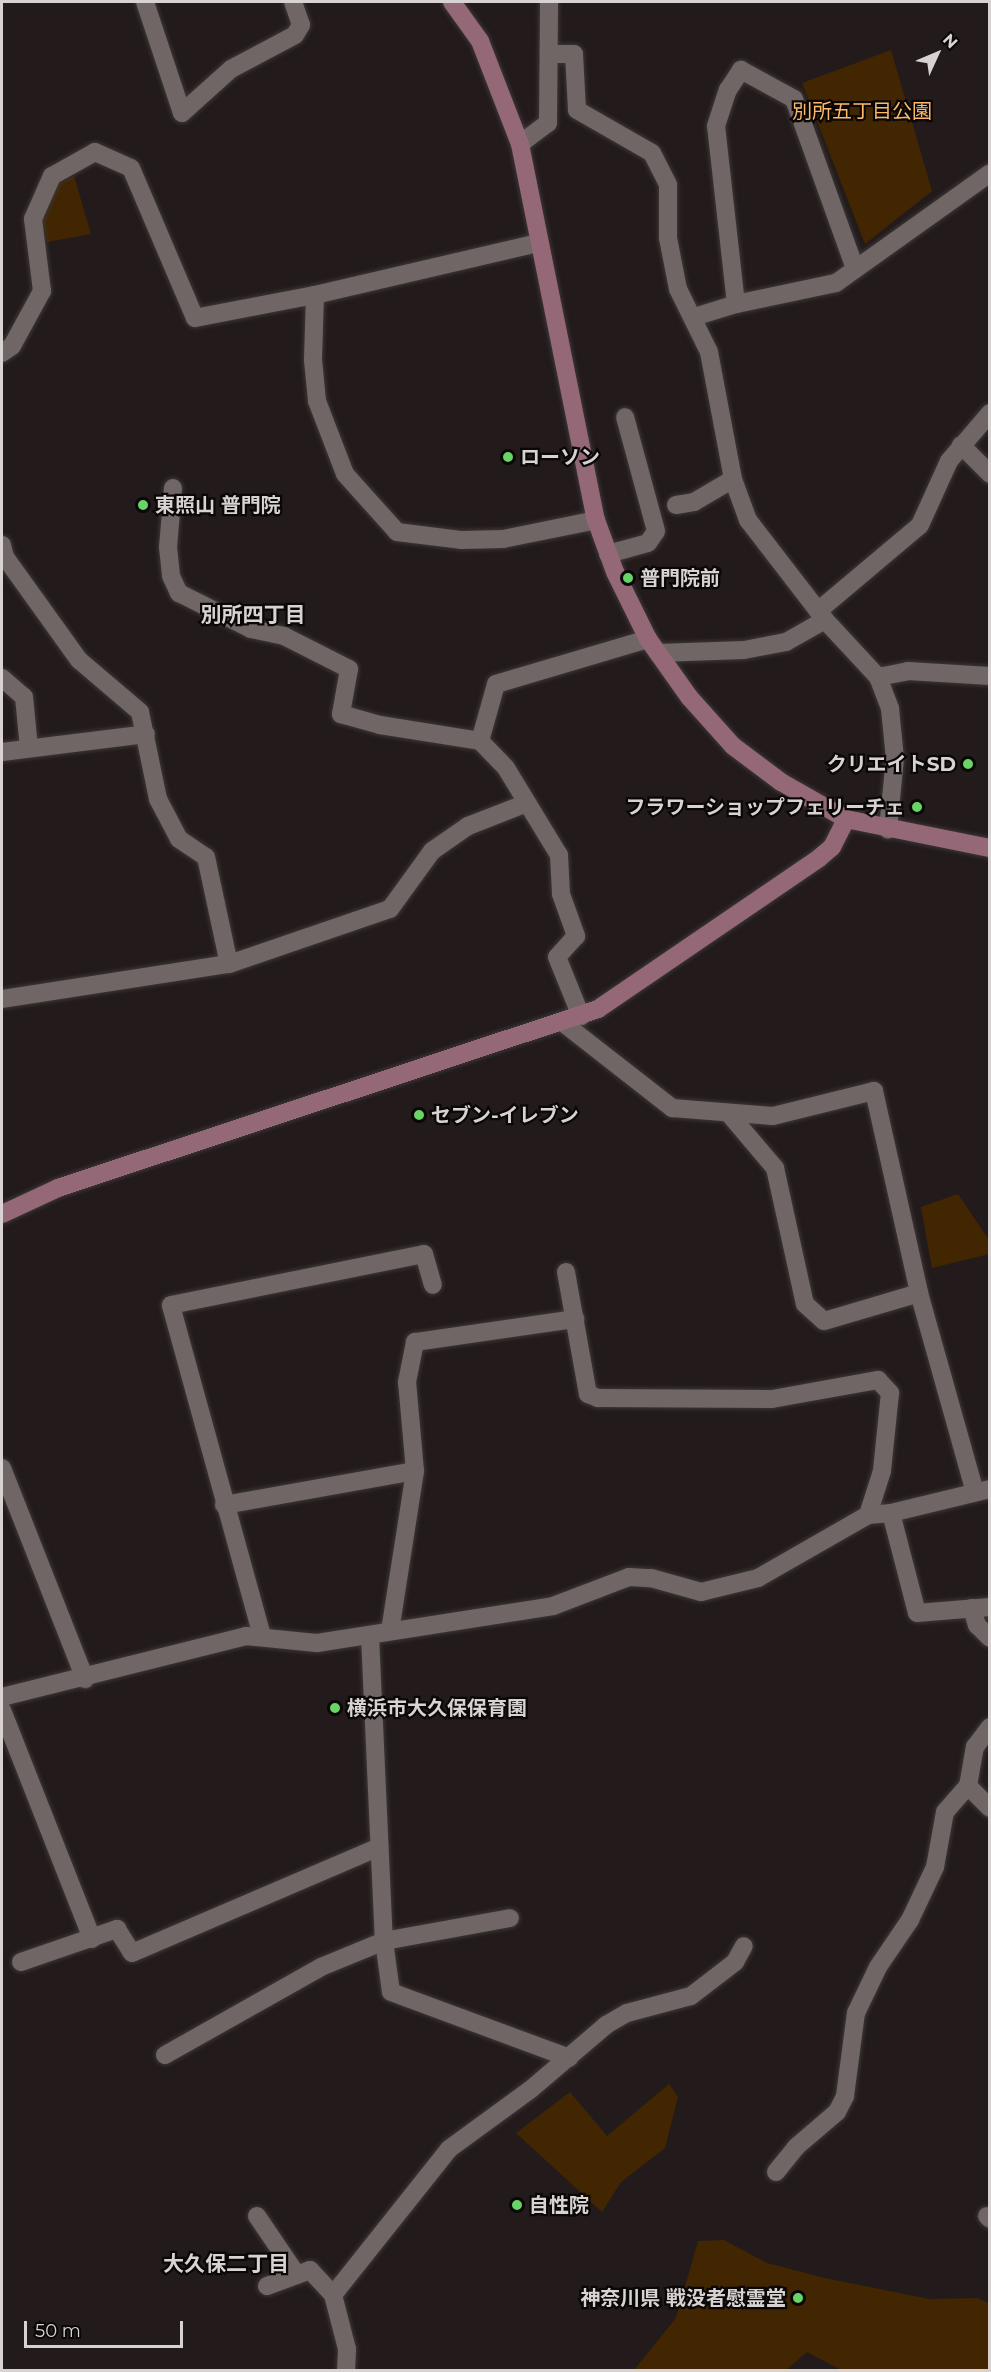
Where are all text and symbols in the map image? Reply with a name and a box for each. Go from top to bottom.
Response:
north arrow [907,24,967,84]
text: N [939,30,962,52]
park label: 別所五丁目公園 [792,99,932,123]
place label: ローソン [520,445,600,469]
marker: ローソン [501,450,515,464]
place label: 東照山 普門院 [155,493,281,517]
marker: 東照山 普門院 [136,498,150,512]
place label: 普門院前 [640,566,720,590]
marker: 普門院前 [621,571,635,585]
district label: 別所四丁目 [201,602,305,628]
place label: クリエイトSD [827,752,956,776]
marker: クリエイトSD [961,757,975,771]
place label: フラワーショップフェリーチェ [625,795,905,819]
marker: フラワーショップフェリーチェ [910,800,924,814]
place label: セブン-イレブン [431,1103,579,1127]
marker: セブン-イレブン [412,1108,426,1122]
place label: 横浜市大久保保育園 [347,1696,527,1720]
marker: 横浜市大久保保育園 [328,1701,342,1715]
place label: 自性院 [529,2193,589,2217]
marker: 自性院 [510,2198,524,2212]
district label: 大久保二丁目 [163,2251,289,2277]
place label: 神奈川県 戦没者慰霊堂 [580,2286,786,2310]
marker: 神奈川県 戦没者慰霊堂 [791,2291,805,2305]
scale bar [27,2309,186,2347]
text: 50 m [35,2320,81,2342]

